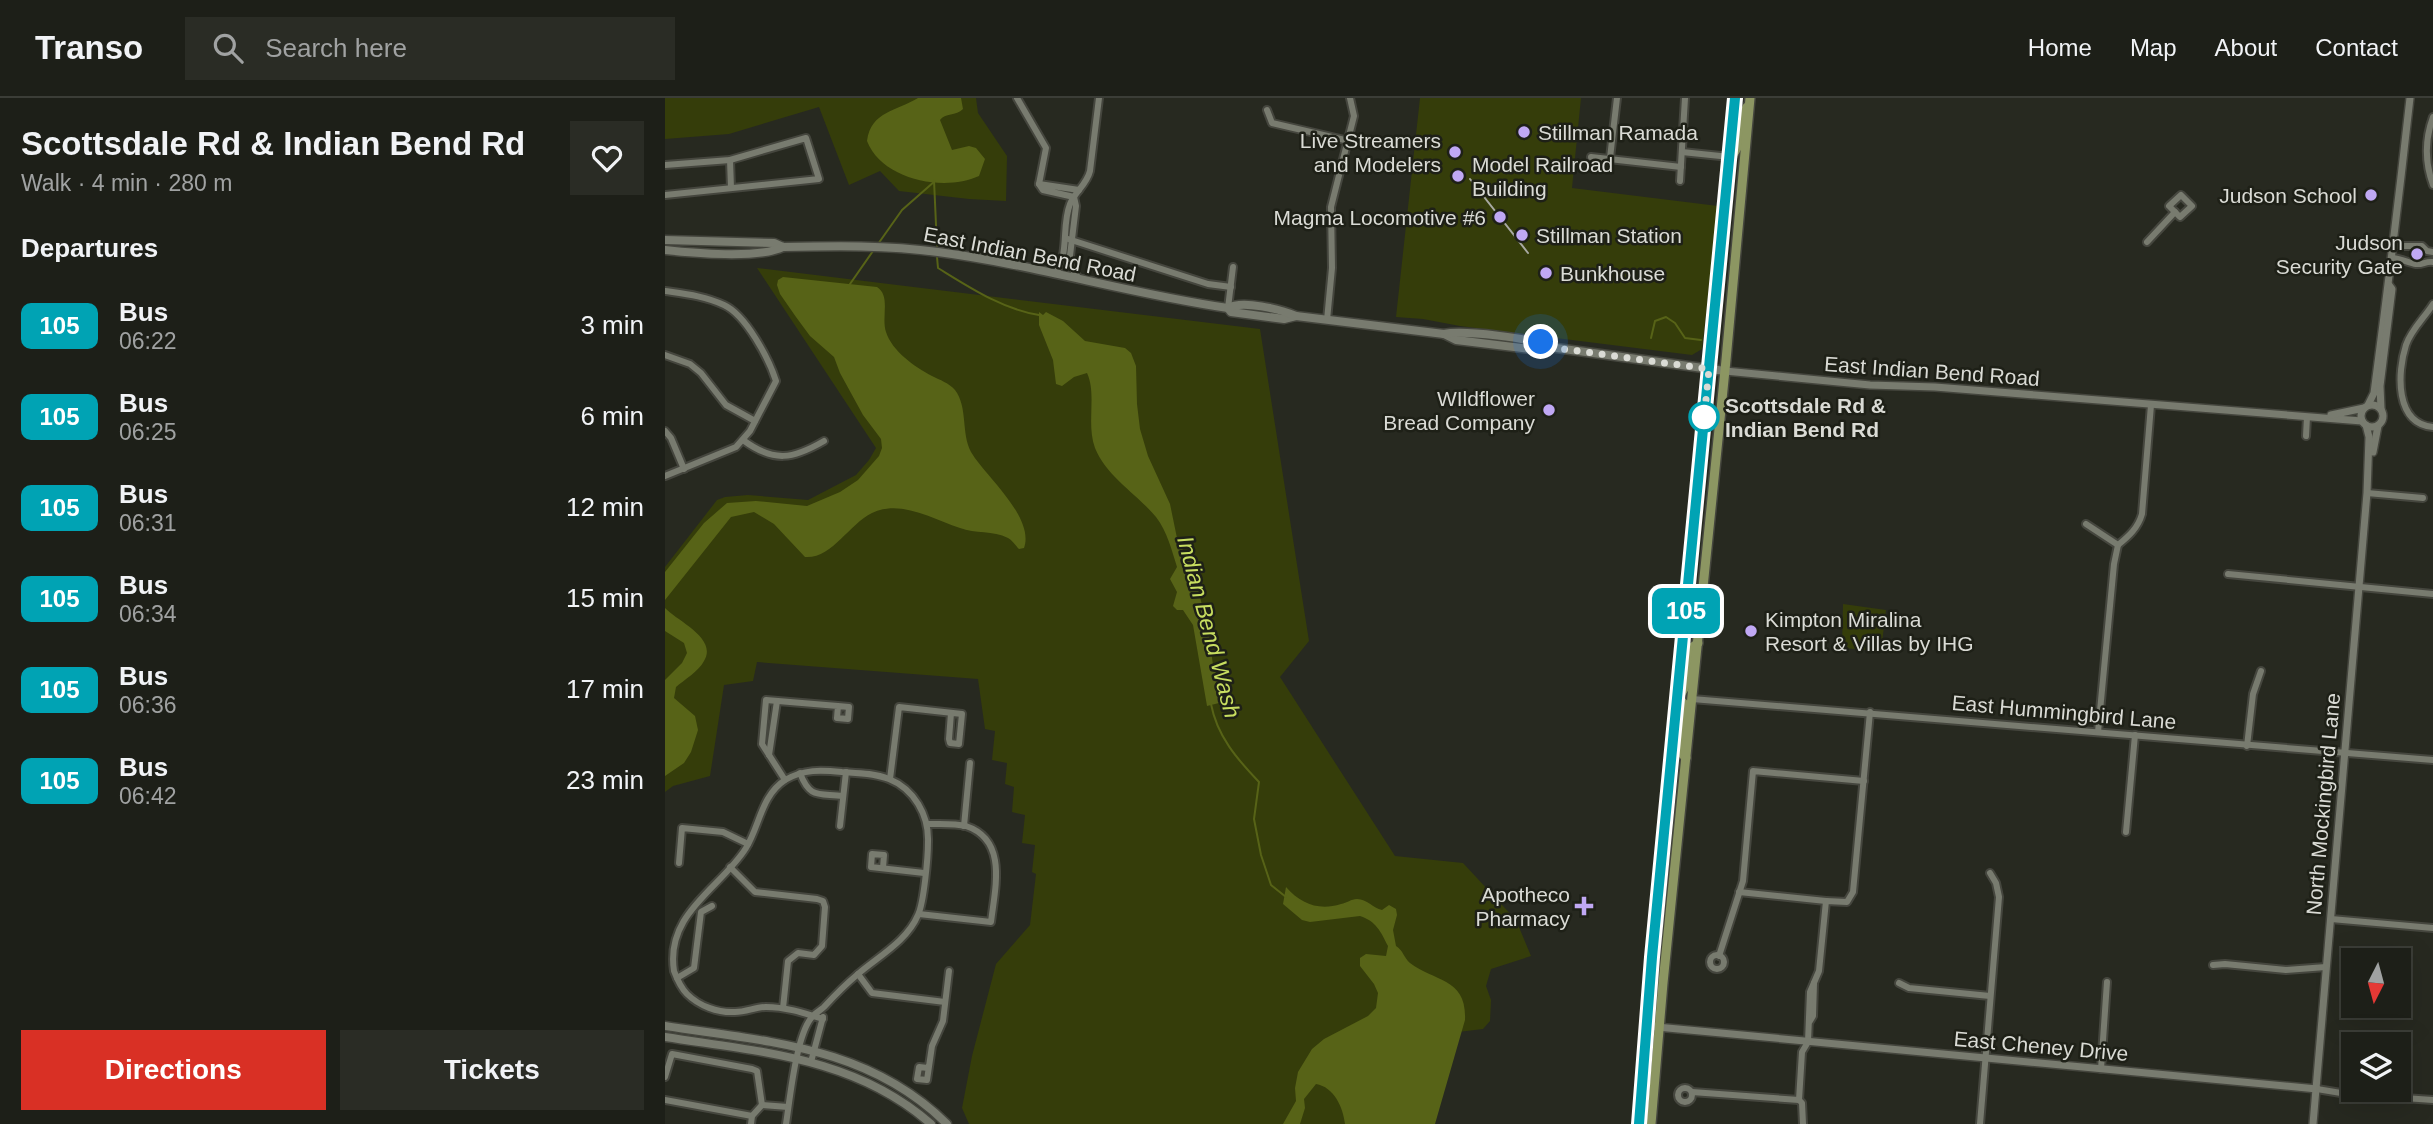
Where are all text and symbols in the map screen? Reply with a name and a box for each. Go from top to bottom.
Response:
search box [185,17,675,80]
text: Transo [35,29,143,66]
icon: search [209,29,247,67]
text: Search here [265,33,407,63]
text: Home [2028,34,2092,61]
text: Map [2130,34,2177,61]
text: About [2215,34,2277,61]
text: Contact [2315,34,2398,61]
button: heart [570,121,644,195]
place label: Stillman Ramada [1538,121,1698,144]
marker: Stillman Ramada [1516,124,1532,140]
text: Scottsdale Rd & Indian Bend Rd [21,125,525,162]
place label: Live Streamers and Modelers [1300,129,1441,176]
marker: Live Streamers and Modelers [1447,144,1463,160]
place label: Model Railroad Building [1472,153,1613,200]
marker: Model Railroad Building [1450,168,1466,184]
text: Walk · 4 min · 280 m [21,170,232,196]
place label: Judson School [2219,184,2357,207]
marker: Judson School [2363,187,2379,203]
place label: Magma Locomotive #6 [1274,206,1486,229]
marker: Magma Locomotive #6 [1492,209,1508,225]
street label: East Indian Bend Road [922,222,1138,286]
place label: Stillman Station [1536,224,1682,247]
marker: Stillman Station [1514,227,1530,243]
place label: Judson Security Gate [2276,231,2403,278]
text: Departures [21,233,158,263]
marker: Judson Security Gate [2409,246,2425,262]
place label: Bunkhouse [1560,262,1665,285]
marker: Bunkhouse [1538,265,1554,281]
text: Bus [119,297,168,327]
text: 3 min [580,310,644,340]
text: 105 [39,312,80,339]
your location [1523,324,1558,359]
text: 06:22 [119,328,177,354]
street label: East Indian Bend Road [1823,352,2041,390]
place label: WIldflower Bread Company [1383,387,1535,434]
text: Bus [119,388,168,418]
place label: Scottsdale Rd & Indian Bend Rd [1725,394,1886,441]
text: 6 min [580,401,644,431]
marker: WIldflower Bread Company [1541,402,1557,418]
marker: Scottsdale Rd & Indian Bend Rd [1689,402,1719,432]
text: 105 [39,403,80,430]
text: 06:25 [119,419,177,445]
text: Bus [119,479,168,509]
text: 12 min [566,492,644,522]
text: 105 [39,494,80,521]
text: 06:31 [119,510,177,536]
water label: Indian Bend Wash [1172,533,1246,721]
text: Bus [119,570,168,600]
text: 15 min [566,583,644,613]
text: 105 [39,585,80,612]
line badge: 105 [1646,588,1726,634]
text: 105 [1666,597,1706,624]
text: 06:34 [119,601,177,627]
place label: Kimpton Miralina Resort & Villas by IHG [1765,608,1974,655]
marker: Kimpton Miralina Resort & Villas by IHG [1743,623,1759,639]
text: Bus [119,661,168,691]
text: 17 min [566,674,644,704]
text: 105 [39,676,80,703]
street label: East Hummingbird Lane [1951,691,2177,733]
text: 06:36 [119,692,177,718]
street label: North Mockingbird Lane [2302,692,2344,916]
text: Bus [119,752,168,782]
text: 23 min [566,765,644,795]
text: 105 [39,767,80,794]
text: 06:42 [119,783,177,809]
place label: Apotheco Pharmacy [1475,883,1570,930]
marker: Apotheco Pharmacy [1576,898,1592,914]
north arrow [2341,948,2411,1018]
map controls [2341,948,2411,1102]
street label: East Cheney Drive [1953,1027,2129,1065]
button: Directions [21,1030,326,1110]
button: Tickets [340,1030,644,1110]
button: layers [2341,1032,2411,1102]

